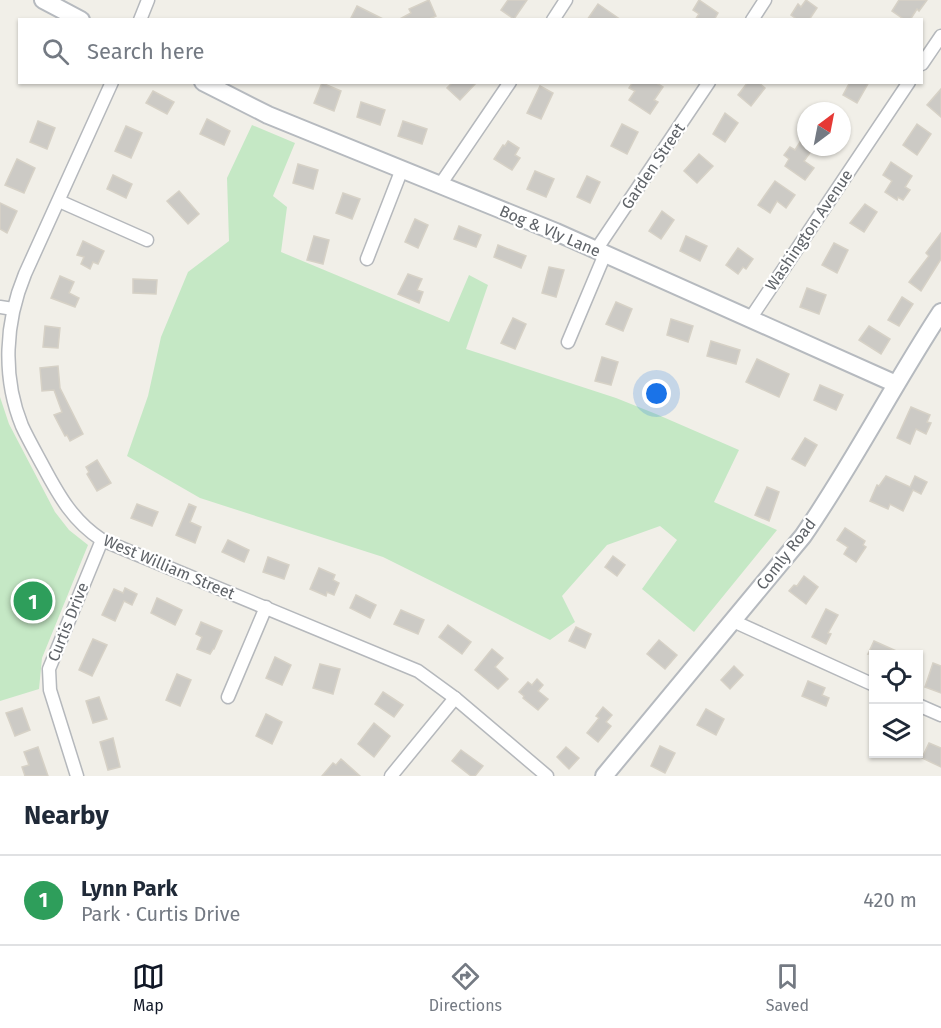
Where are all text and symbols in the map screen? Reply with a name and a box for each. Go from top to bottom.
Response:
search box [18,18,923,84]
icon: search [39,35,72,68]
text: Search here [87,38,205,65]
north arrow [797,102,851,156]
street label: Garden Street [617,119,689,213]
street label: Washington Avenue [761,166,857,294]
street label: Bog & Vly Lane [497,201,603,261]
your location [642,379,671,408]
street label: Comly Road [752,515,820,593]
street label: West William Street [100,531,238,603]
pin: 1 [14,578,52,624]
street label: Curtis Drive [44,580,92,664]
map controls [869,650,923,758]
button: locate [869,650,923,704]
button: layers [869,704,923,758]
text: Nearby [24,800,109,831]
text: Lynn Park [81,875,178,902]
text: 1 [39,888,48,912]
text: 420 m [863,888,917,912]
text: Park · Curtis Drive [81,902,240,926]
tab: Map [132,960,165,1015]
tab: Directions [429,960,502,1015]
tab: Saved [766,960,809,1015]

